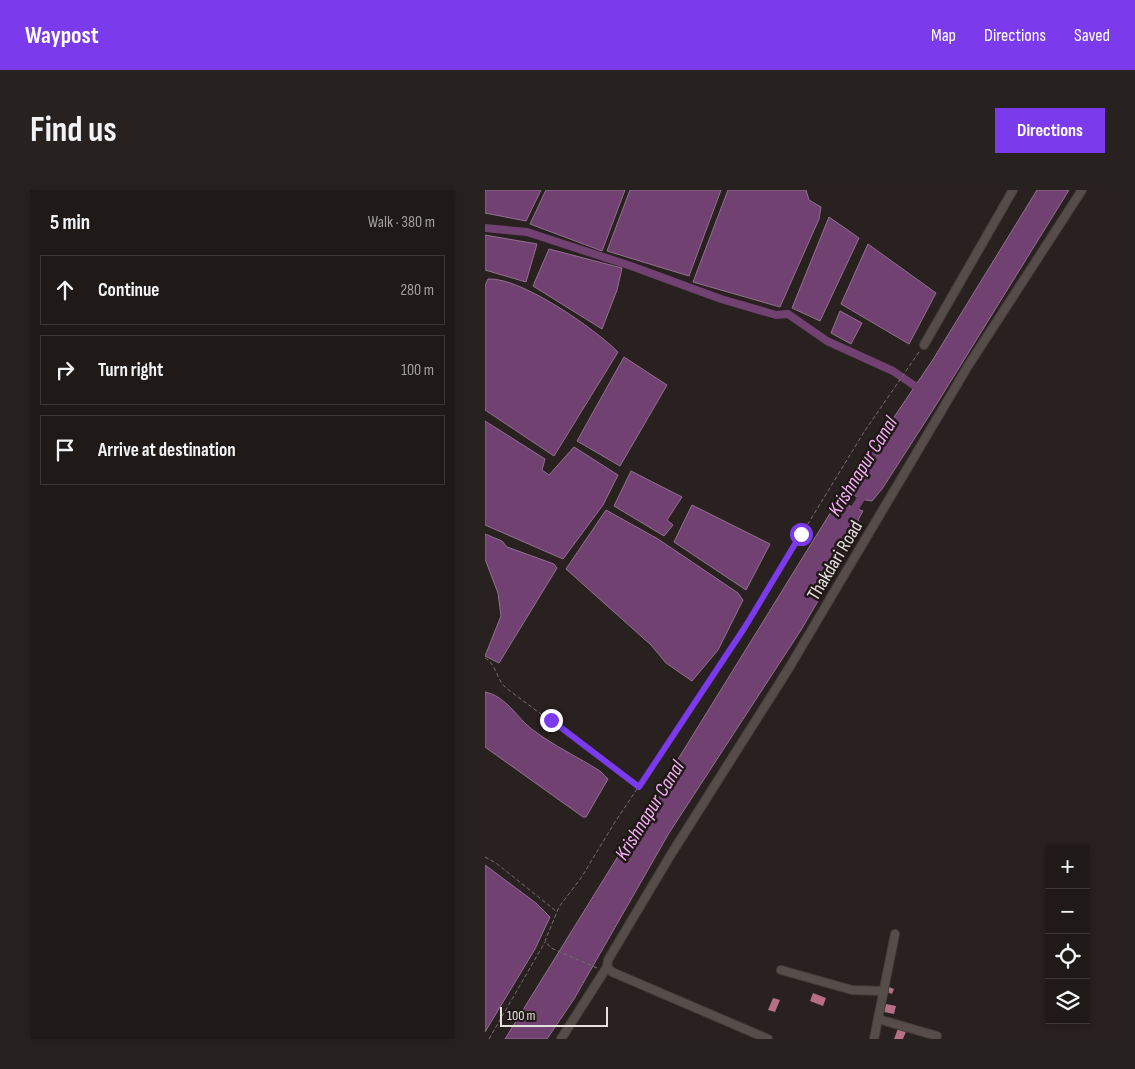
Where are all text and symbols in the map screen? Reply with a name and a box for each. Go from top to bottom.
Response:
text: Waypost [25,21,99,50]
text: Map [931,25,956,46]
text: Directions [984,25,1046,46]
text: Saved [1074,25,1110,46]
button: Directions [995,108,1105,153]
text: Find us [30,109,117,152]
text: 5 min [50,210,90,235]
text: Walk · 380 m [368,213,435,232]
icon: ahead [51,276,79,304]
text: Continue [98,279,159,302]
text: 280 m [400,281,434,300]
icon: right [51,356,79,384]
text: Turn right [98,359,163,382]
text: 100 m [401,361,434,380]
water label: Krishnapur Canal [823,411,904,521]
icon: arrive [51,436,79,464]
text: Arrive at destination [98,439,236,462]
street label: Thakdari Road [803,517,868,605]
route start [790,523,813,546]
route end [540,709,563,732]
water label: Krishnapur Canal [610,755,691,865]
map controls [1045,844,1090,1024]
button: + [1045,844,1090,889]
button: − [1045,889,1090,934]
button: locate [1045,934,1090,979]
button: layers [1045,979,1090,1024]
scale bar [500,1004,607,1027]
text: 100 m [507,1007,536,1024]

